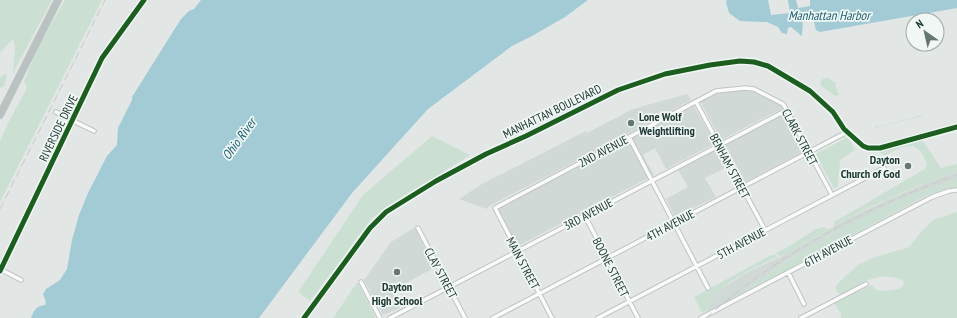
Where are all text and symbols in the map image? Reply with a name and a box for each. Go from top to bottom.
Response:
water label: Manhattan Harbor [788,7,872,24]
north arrow [905,12,945,52]
text: N [913,16,926,31]
street label: MANHATTAN BOULEVARD [500,81,604,141]
street label: RIVERSIDE DRIVE [35,92,81,164]
street label: CLARK STREET [779,106,821,168]
place label: Lone Wolf Weightlifting [638,109,695,138]
water label: Ohio River [218,113,261,163]
marker: Lone Wolf Weightlifting [626,118,636,128]
street label: BENHAM STREET [707,131,754,202]
street label: 2ND AVENUE [576,132,630,170]
place label: Dayton Church of God [841,152,900,181]
marker: Dayton Church of God [903,161,913,171]
street label: 3RD AVENUE [561,195,615,233]
street label: 4TH AVENUE [643,206,697,244]
street label: 5TH AVENUE [714,224,768,262]
street label: 6TH AVENUE [801,232,855,270]
street label: MAIN STREET [503,234,543,292]
street label: BOONE STREET [590,235,633,300]
street label: CLAY STREET [421,245,461,301]
marker: Dayton High School [392,267,402,277]
place label: Dayton High School [372,279,422,308]

